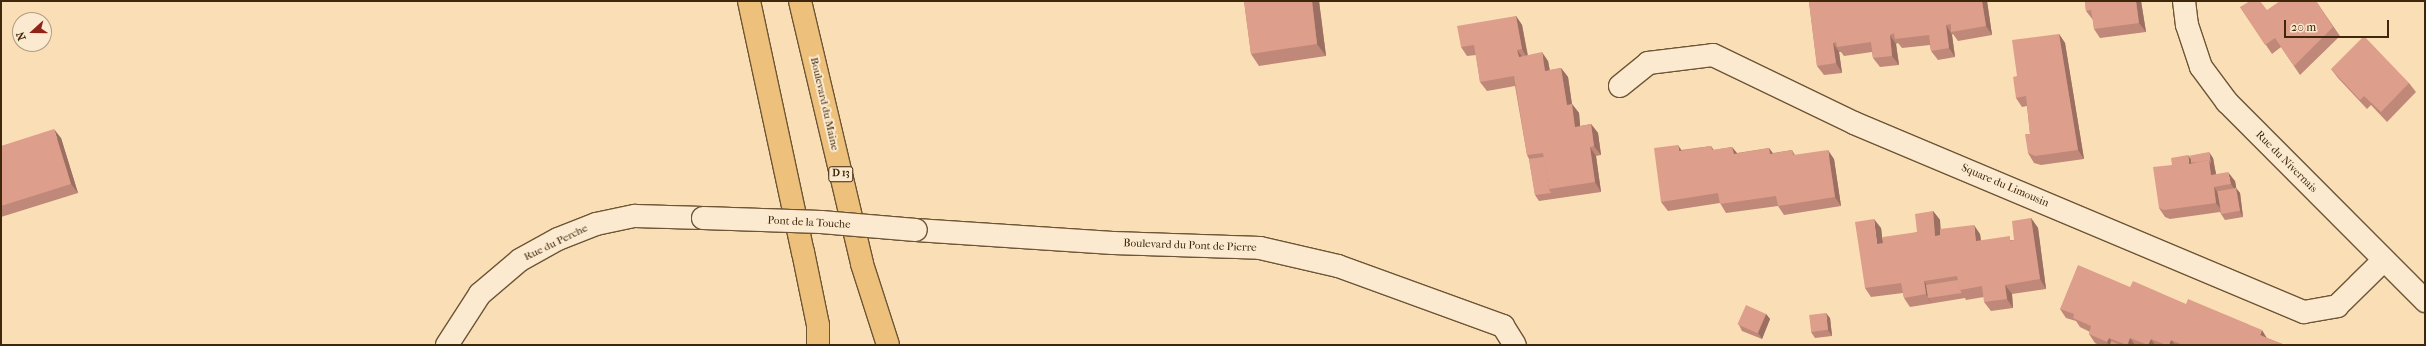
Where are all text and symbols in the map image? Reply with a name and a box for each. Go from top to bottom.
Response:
north arrow [12,12,52,52]
scale bar [2286,12,2391,38]
text: 20 m [2291,20,2316,34]
text: N [14,30,29,42]
street label: Boulevard du Maine [807,56,841,152]
street label: Rue du Nivernais [2252,128,2320,196]
street label: Square du Limousin [1959,162,2051,210]
road number: D 13 [828,166,854,182]
street label: Pont de la Touche [767,214,851,232]
street label: Rue du Perche [522,222,590,264]
street label: Boulevard du Pont de Pierre [1123,237,1257,255]

